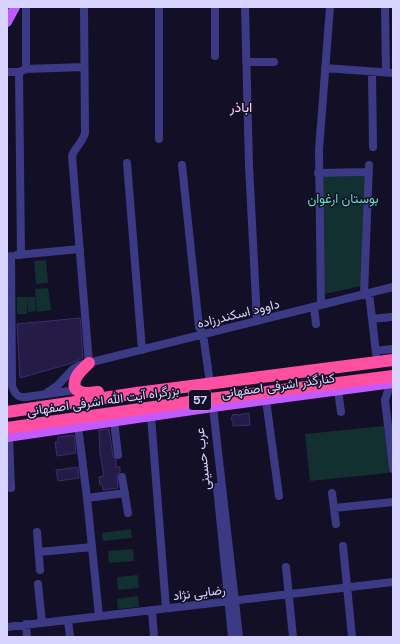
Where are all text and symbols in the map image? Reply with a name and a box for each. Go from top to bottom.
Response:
district label: اباذر [229,98,252,116]
park label: بوستان ارغوان [307,190,379,207]
street label: داوود اسکندرزاده [195,295,281,332]
street label: کنارگذر اشرفی اصفهانی [220,369,336,402]
street label: بزرگراه آیت الله اشرفی اصفهانی [26,381,181,420]
road number: 57 [189,390,211,410]
street label: عرب حسینی [191,427,214,491]
street label: رضایی نژاد [172,581,226,604]

